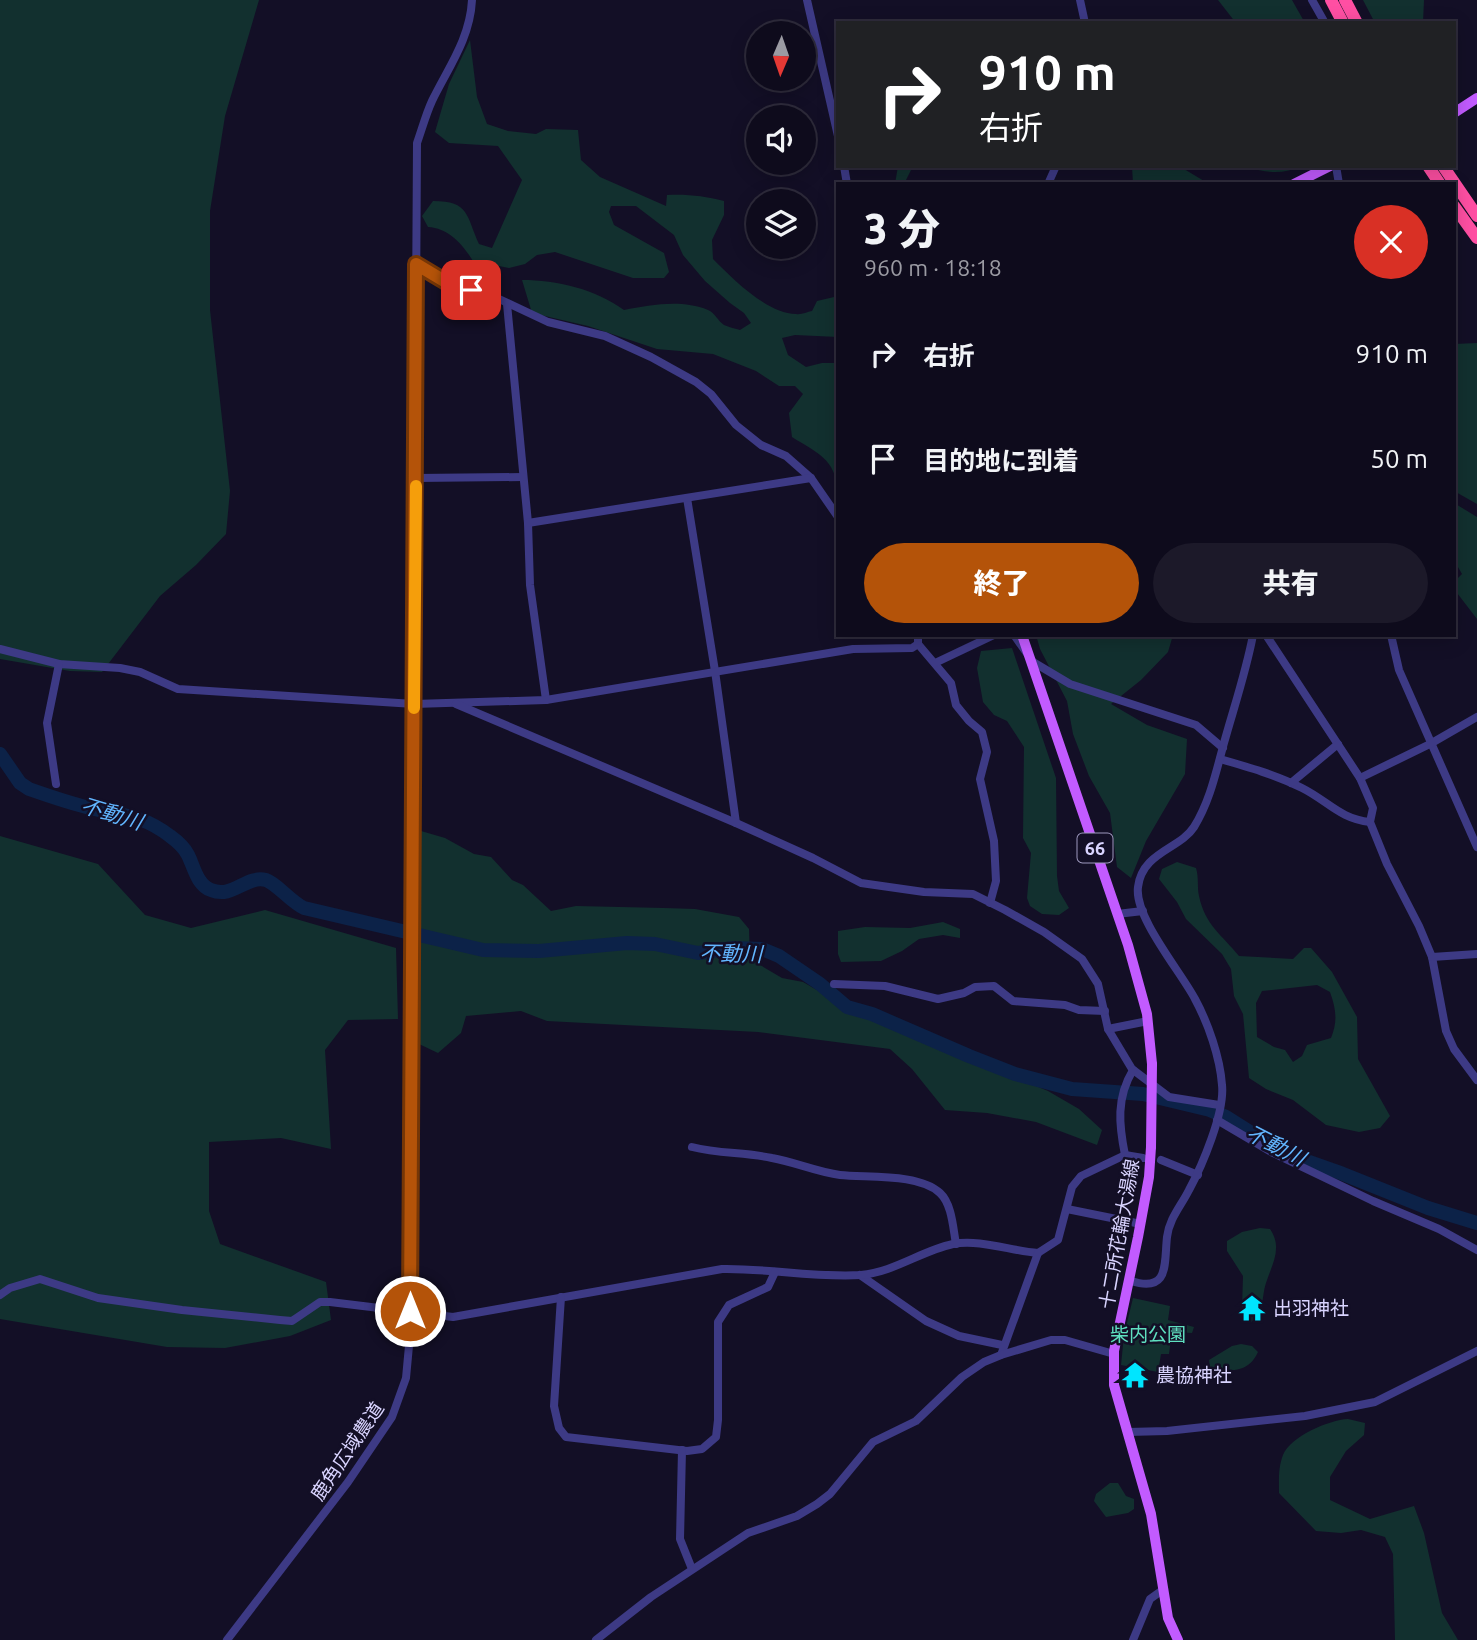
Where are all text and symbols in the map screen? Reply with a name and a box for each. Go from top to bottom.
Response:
north arrow [746,21,816,91]
map controls [746,21,816,259]
text: 910 m [979,44,1116,99]
icon: right [864,49,955,140]
button: sound [746,105,816,175]
text: 右折 [979,109,1043,145]
button: layers [746,189,816,259]
text: 3 分 [864,205,940,252]
button: close [1354,205,1428,279]
text: 960 m · 18:18 [864,255,1002,280]
pin [441,260,501,320]
icon: arrive [452,271,490,309]
icon: right [864,335,902,373]
text: 910 m [1356,339,1428,368]
text: 右折 [923,341,975,370]
icon: arrive [864,440,902,478]
text: 50 m [1370,444,1428,473]
text: 目的地に到着 [923,446,1079,475]
button: 終了 [864,543,1139,623]
button: 共有 [1153,543,1428,623]
water label: 不動川 [78,792,148,834]
road number: 66 [1078,834,1112,862]
water label: 不動川 [699,940,765,966]
water label: 不動川 [1242,1120,1311,1171]
street label: 十二所花輪大湯線 [1095,1157,1143,1311]
position arrow [373,1274,447,1348]
temple icon: 出羽神社 [1237,1293,1267,1323]
place label: 出羽神社 [1273,1297,1349,1319]
park label: 柴内公園 [1110,1323,1186,1345]
temple icon: 農協神社 [1120,1360,1150,1390]
place label: 農協神社 [1156,1364,1232,1386]
street label: 鹿角広域農道 [306,1398,388,1504]

